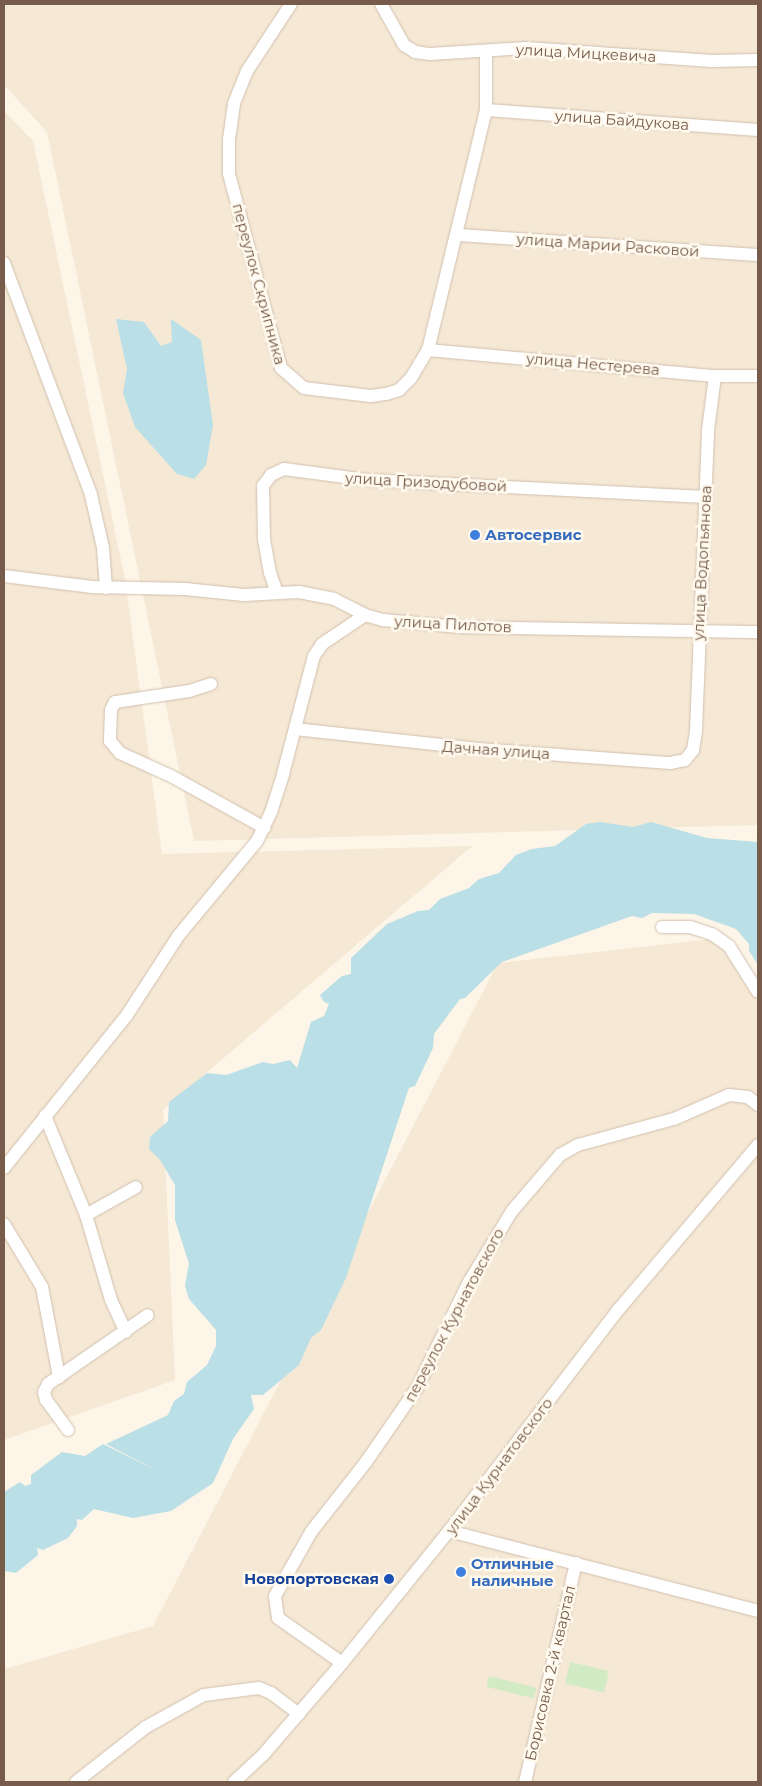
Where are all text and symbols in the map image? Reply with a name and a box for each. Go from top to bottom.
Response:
street label: улица Мицкевича [515,40,657,66]
street label: улица Байдукова [554,106,690,134]
street label: переулок Скрипника [229,201,289,367]
street label: улица Марии Расковой [516,230,700,260]
street label: улица Нестерева [525,349,661,379]
street label: улица Гризодубовой [345,469,507,495]
street label: улица Водопьянова [689,485,715,641]
place label: Автосервис [485,526,582,544]
marker: Автосервис [469,529,481,541]
street label: улица Пилотов [394,612,512,636]
street label: Дачная улица [441,737,551,763]
street label: переулок Курнатовского [400,1225,508,1405]
street label: улица Курнатовского [442,1394,556,1538]
place label: Отличные наличные [471,1554,554,1589]
marker: Отличные наличные [455,1566,467,1578]
place label: Новопортовская [244,1570,379,1588]
marker: Новопортовская [383,1573,395,1585]
street label: Борисовка 2-й квартал [521,1584,579,1762]

